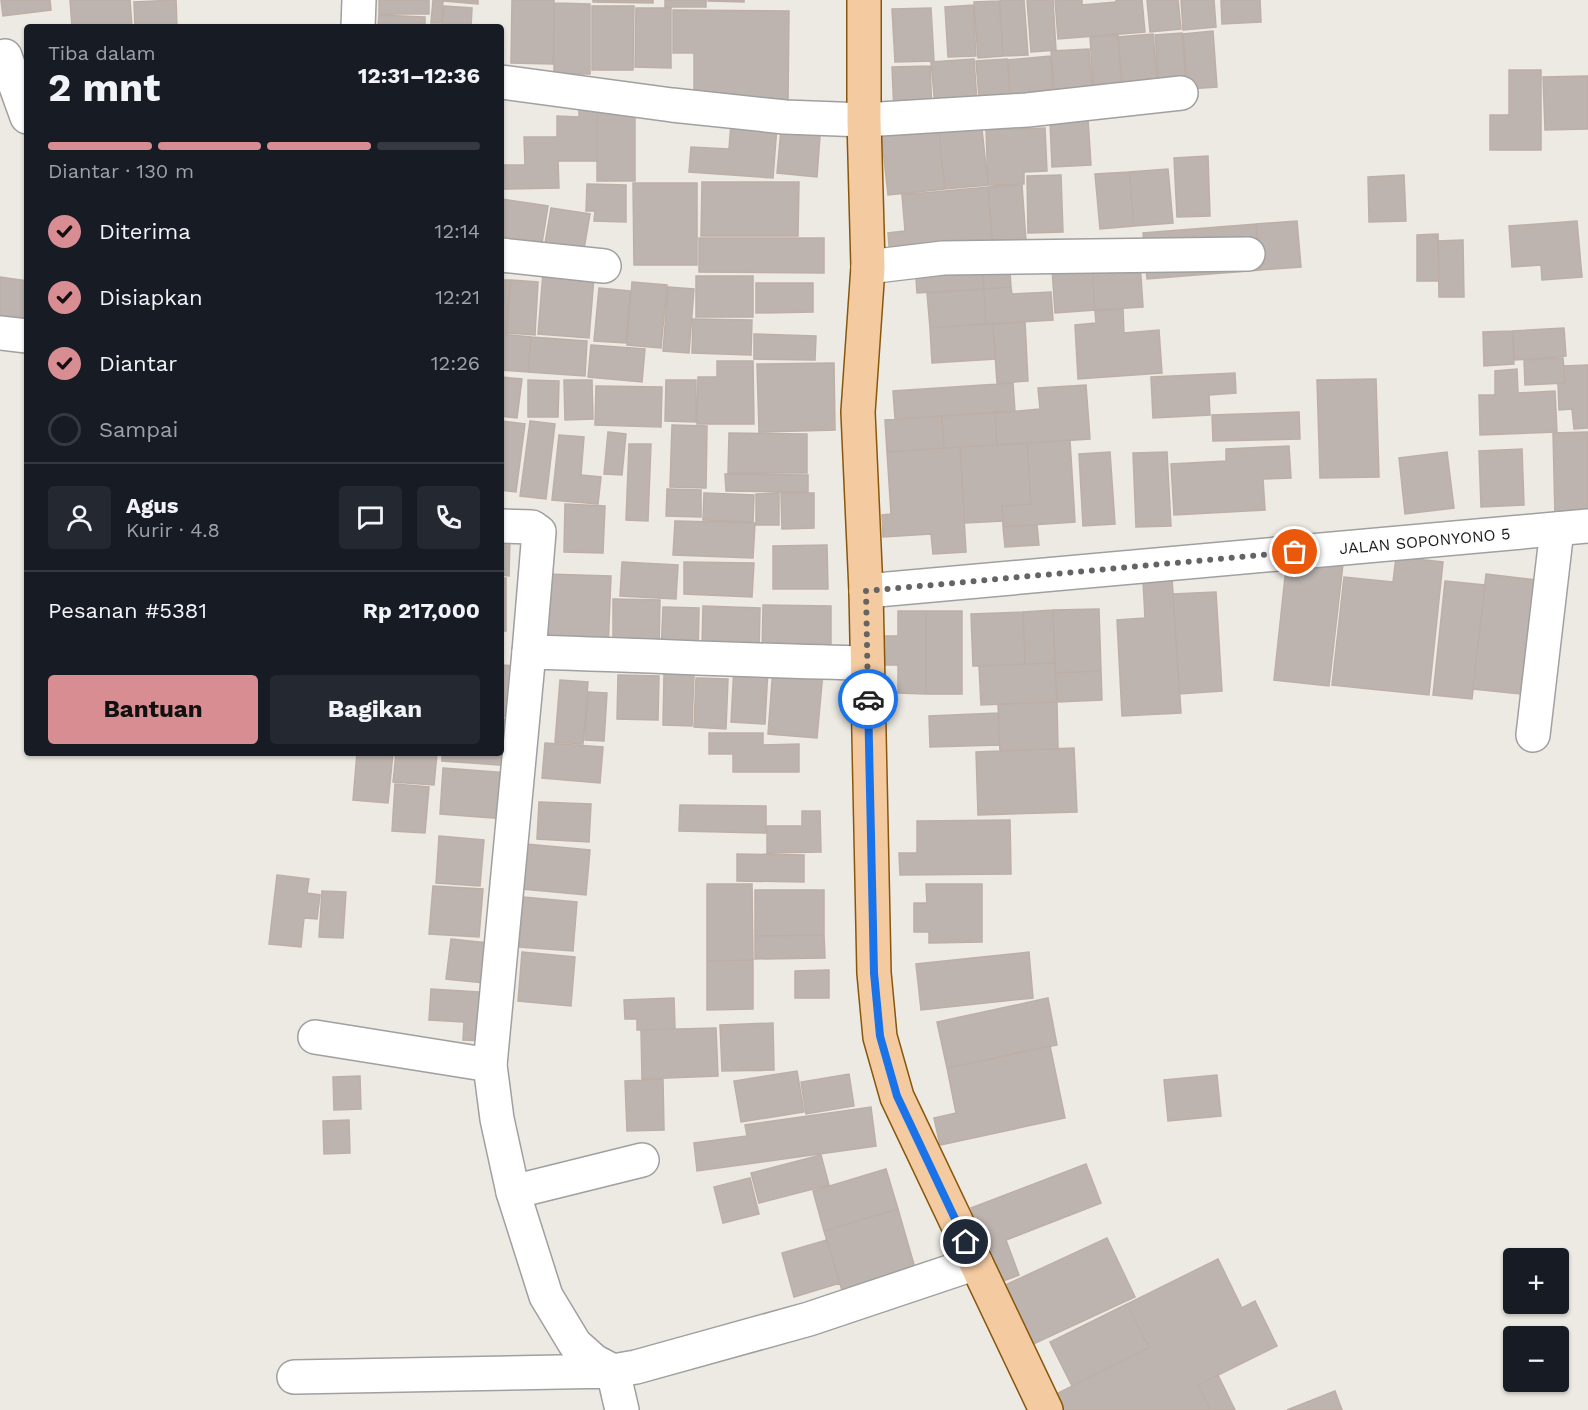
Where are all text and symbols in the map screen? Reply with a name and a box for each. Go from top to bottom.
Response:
text: Tiba dalam [48,41,156,65]
text: 12:31–12:36 [358,63,480,88]
text: 2 mnt [48,65,160,110]
text: Diantar · 130 m [48,159,194,183]
icon: check [48,215,81,248]
text: Diterima [99,219,191,244]
text: 12:14 [435,219,480,243]
icon: check [48,281,81,314]
text: Disiapkan [99,285,203,310]
text: 12:21 [435,285,480,309]
icon: check [48,347,81,380]
text: Diantar [99,351,177,376]
text: 12:26 [431,351,480,375]
text: Sampai [99,417,178,442]
button: person [48,486,111,549]
button: chat [339,486,402,549]
button: phone [417,486,480,549]
text: Agus [126,493,179,518]
text: Kurir · 4.8 [126,518,220,542]
street label: JALAN SOPONYONO 5 [1338,524,1511,558]
pin [1269,526,1320,577]
icon: bag [1278,535,1311,568]
text: Pesanan #5381 [48,598,207,623]
text: Rp 217,000 [363,598,480,623]
courier [838,669,898,729]
button: Bantuan [48,675,258,744]
button: Bagikan [270,675,480,744]
icon: car [852,683,885,716]
pin [940,1216,991,1267]
icon: home [949,1225,982,1258]
map controls [1503,1248,1569,1392]
button: + [1503,1248,1569,1314]
button: − [1503,1326,1569,1392]

